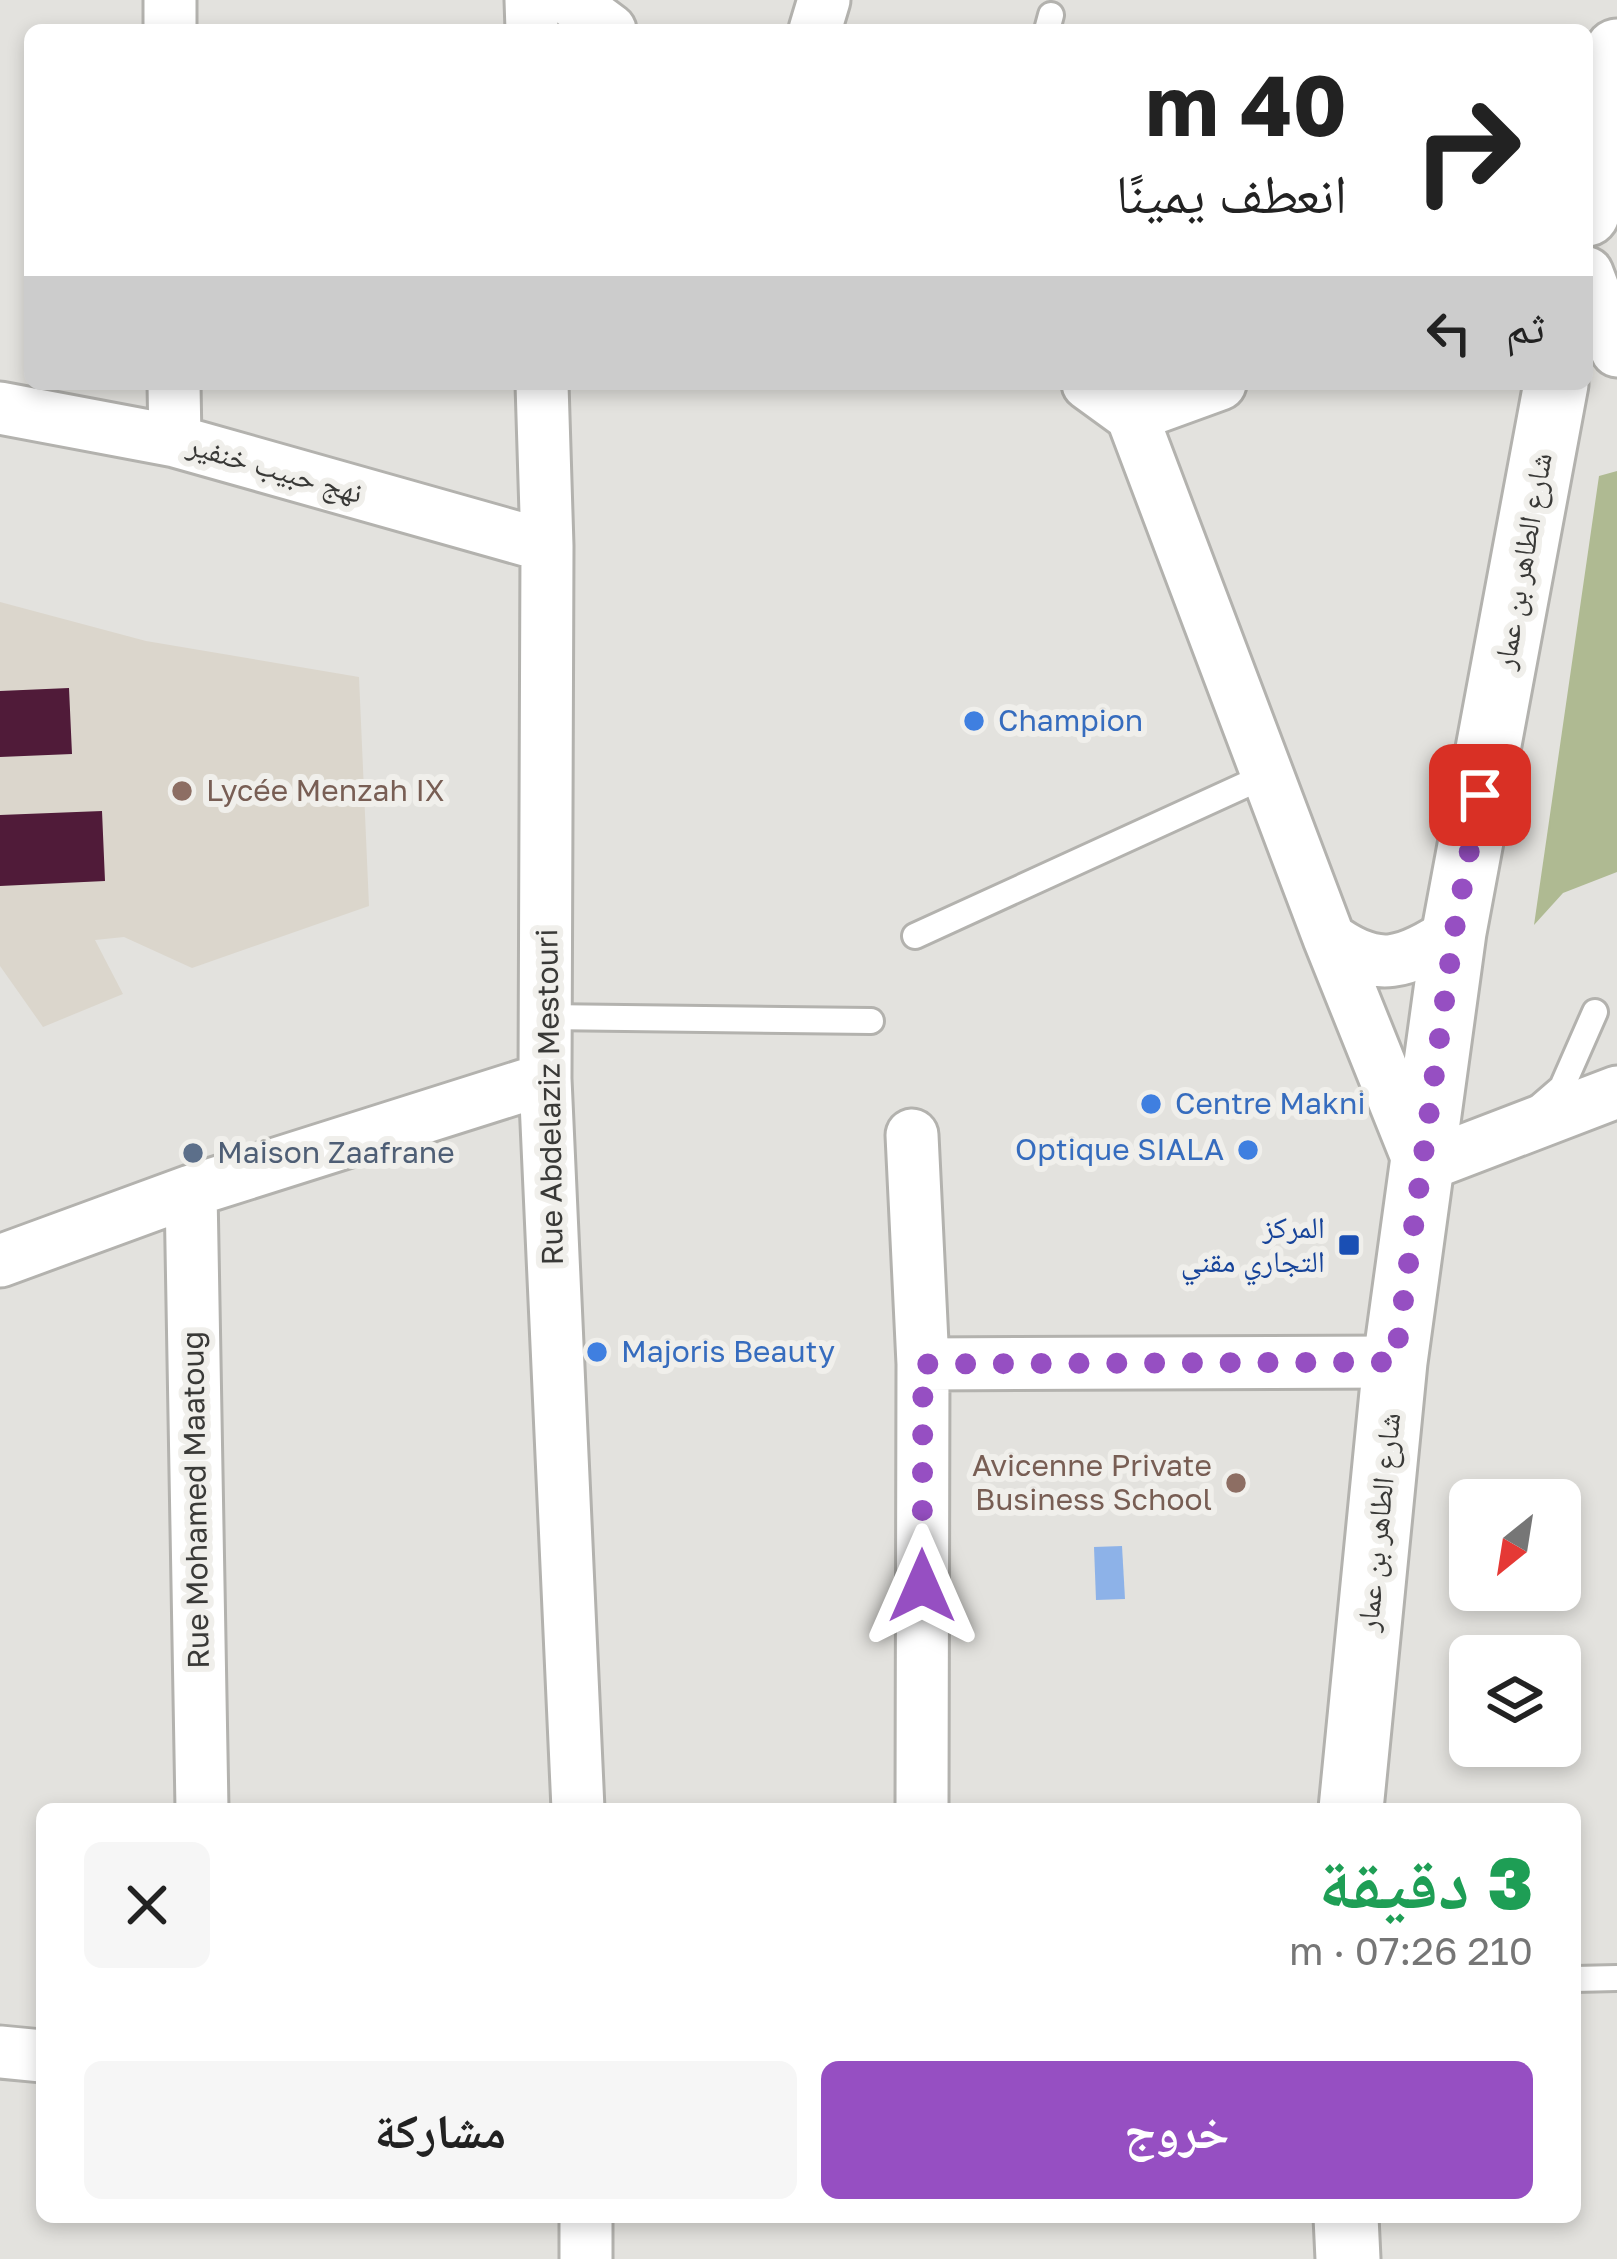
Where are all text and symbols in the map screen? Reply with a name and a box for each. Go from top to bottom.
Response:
text: 40 m [1145,54,1347,154]
icon: right [1389,72,1545,228]
text: انعطف يمينًا [1116,160,1347,225]
text: ثم [1506,299,1545,353]
icon: left [1416,300,1482,366]
street label: نهج حبيب خنفير [182,426,367,512]
street label: شارع الطاهر بن عمار [1485,450,1561,673]
place label: Champion [998,702,1143,738]
marker: Champion [961,708,987,734]
pin [1429,744,1531,846]
icon: arrive [1447,762,1513,828]
place label: Lycée Menzah IX [206,772,445,808]
marker: Lycée Menzah IX [169,778,195,804]
street label: Rue Abdelaziz Mestouri [528,928,570,1266]
place label: Centre Makni [1175,1085,1365,1121]
marker: Centre Makni [1138,1091,1164,1117]
place label: Optique SIALA [1015,1131,1224,1167]
place label: Maison Zaafrane [217,1134,455,1170]
marker: Optique SIALA [1235,1137,1261,1163]
marker: Maison Zaafrane [180,1140,206,1166]
place label: المركز التجاري مقني [1181,1209,1325,1286]
marker: المركز التجاري مقني [1336,1232,1362,1258]
street label: Rue Mohamed Maatoug [174,1331,216,1669]
place label: Majoris Beauty [621,1333,835,1369]
marker: Majoris Beauty [584,1339,610,1365]
street label: شارع الطاهر بن عمار [1349,1411,1409,1634]
place label: Avicenne Private Business School [972,1447,1212,1517]
marker: Avicenne Private Business School [1223,1470,1249,1496]
north arrow [1449,1479,1581,1611]
map controls [1449,1479,1581,1767]
position arrow [859,1523,985,1649]
button: layers [1449,1635,1581,1767]
text: 3 دقيقة [1318,1838,1533,1925]
button: close [84,1842,210,1968]
text: 210 m · 07:26 [1289,1927,1533,1974]
button: مشاركة [84,2061,797,2199]
button: خروج [821,2061,1533,2199]

